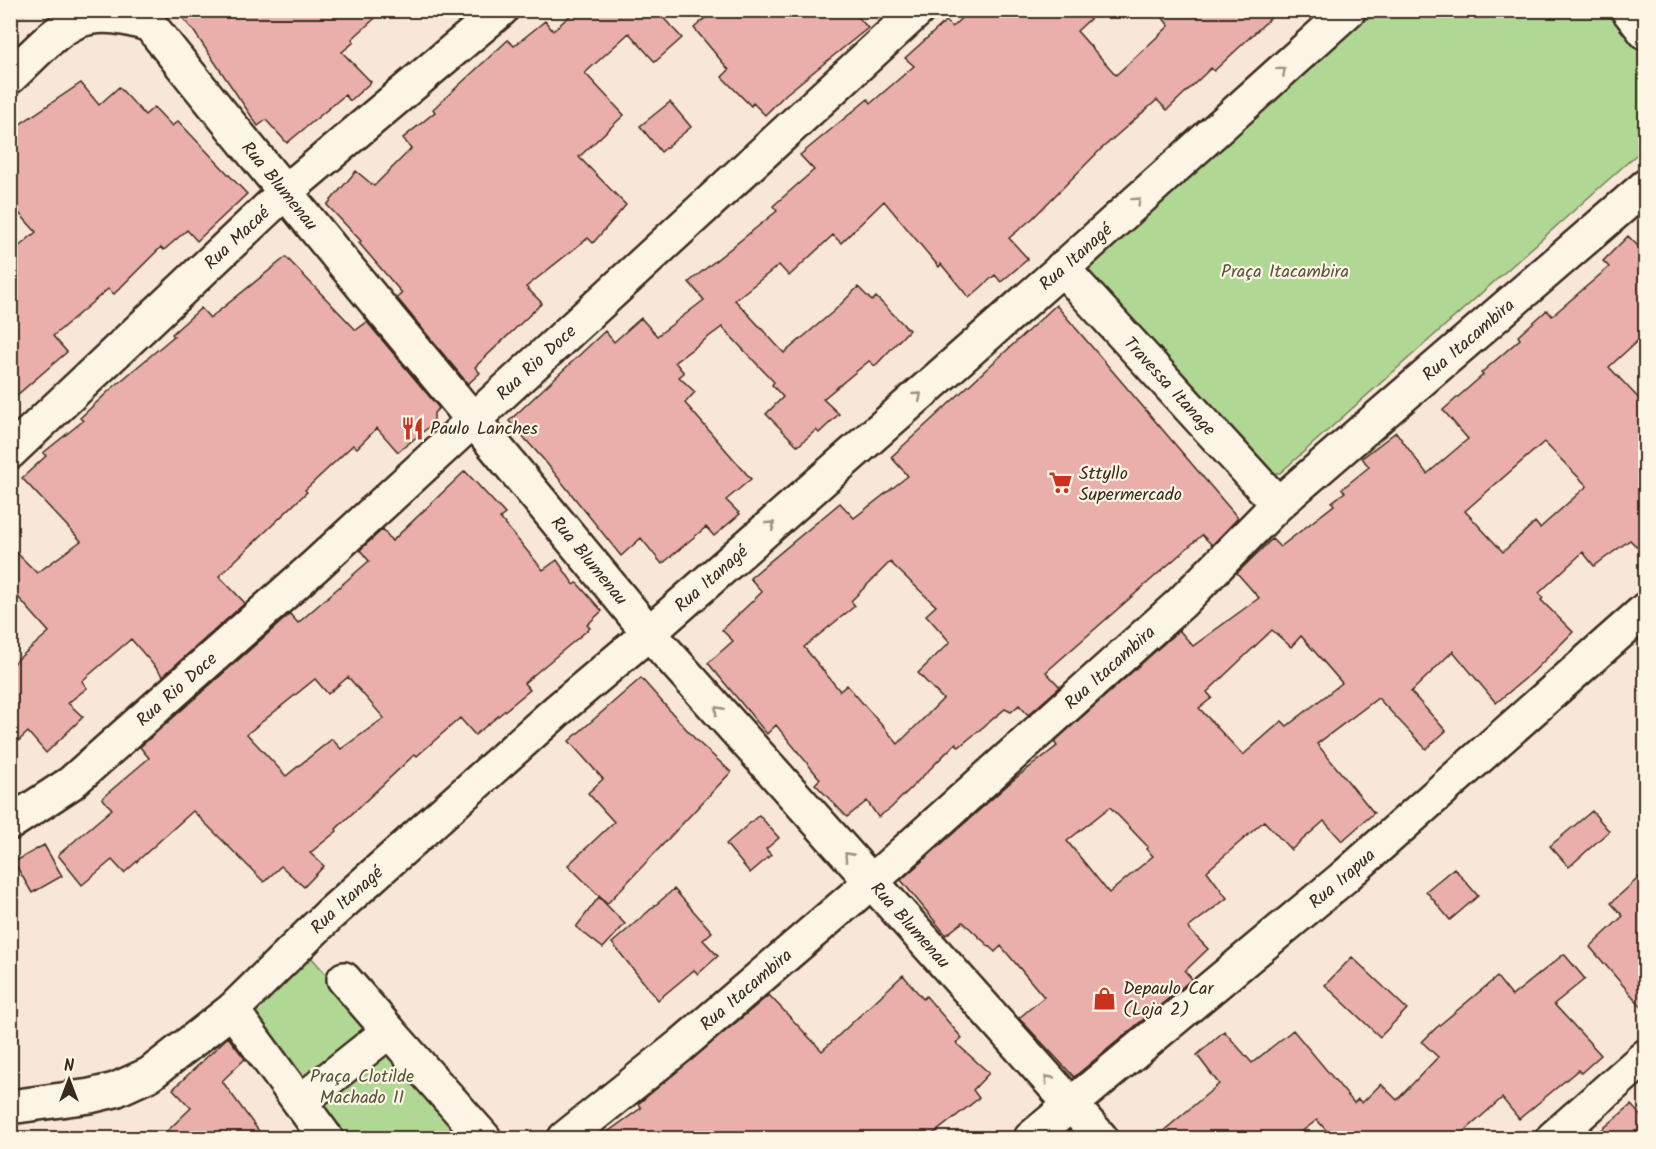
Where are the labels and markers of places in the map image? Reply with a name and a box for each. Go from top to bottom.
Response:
restaurant icon: Paulo Lanches [399,415,425,441]
place label: Paulo Lanches [430,415,538,444]
place label: Sttyllo Supermercado [1079,460,1182,510]
supermarket icon: Sttyllo Supermercado [1048,470,1074,496]
place label: Depaulo Car (Loja 2) [1123,975,1214,1025]
shop icon: Depaulo Car (Loja 2) [1092,985,1118,1011]

